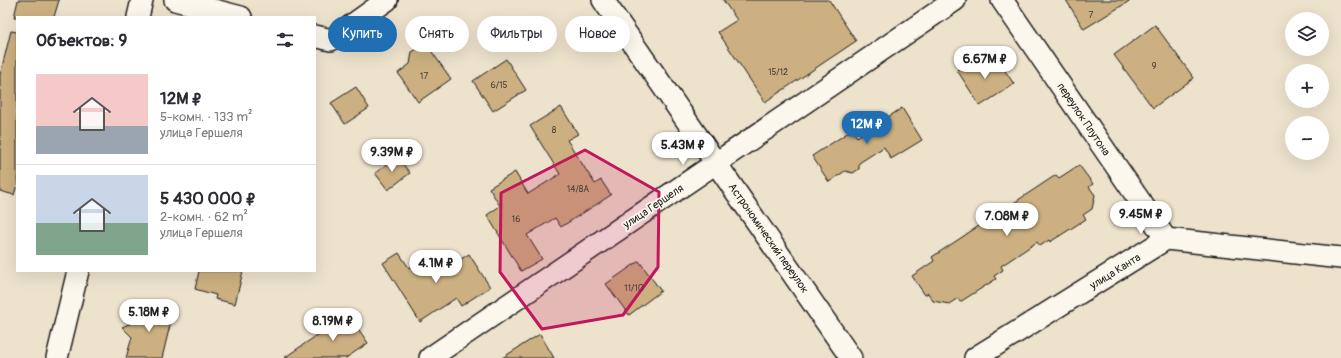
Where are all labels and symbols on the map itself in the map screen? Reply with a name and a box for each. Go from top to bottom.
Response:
house number: 7 [1089,10,1094,21]
pin: 6.67M ₽ [948,46,1022,80]
house number: 9 [1152,61,1157,72]
house number: 15/12 [768,67,788,78]
house number: 17 [420,71,428,82]
house number: 6/15 [491,80,508,91]
street label: переулок Плутона [1054,80,1113,158]
pin: 12M ₽ [839,111,895,145]
house number: 8 [552,125,557,136]
pin: 5.43M ₽ [646,132,720,166]
pin: 9.39M ₽ [355,139,429,173]
street label: Астрономический переулок [726,181,812,296]
street label: улица Гершеля [620,182,686,232]
house number: 14/8А [567,184,589,195]
pin: 9.45M ₽ [1104,201,1178,235]
pin: 7.08M ₽ [970,203,1044,237]
house number: 16 [512,214,520,225]
pin: 4.1M ₽ [403,250,469,284]
street label: улица Канта [1087,251,1143,293]
house number: 11/10 [624,283,644,294]
pin: 5.18M ₽ [112,299,186,333]
pin: 8.19M ₽ [296,308,370,342]

